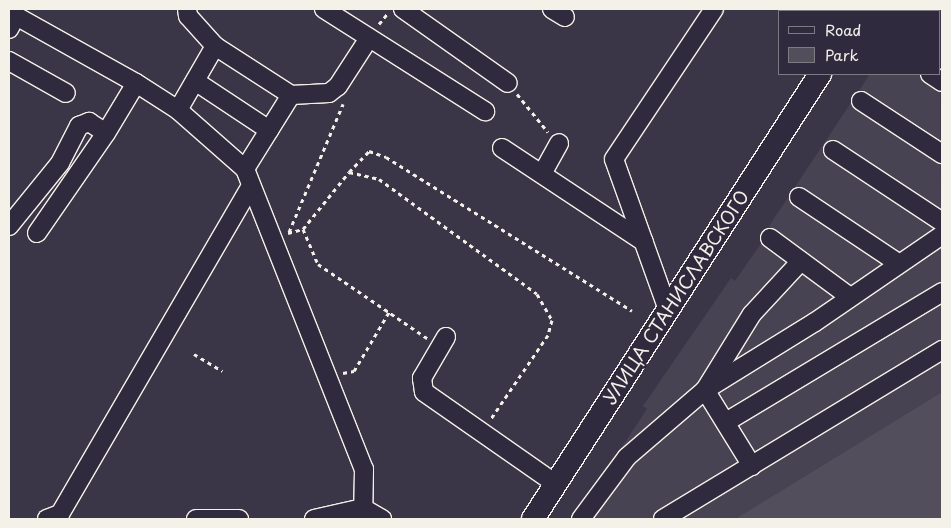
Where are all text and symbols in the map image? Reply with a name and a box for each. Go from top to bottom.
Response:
legend [778,10,941,75]
text: Road [825,18,861,41]
text: Park [825,43,859,66]
street label: УЛИЦА СТАНИСЛАВСКОГО [598,186,754,408]

